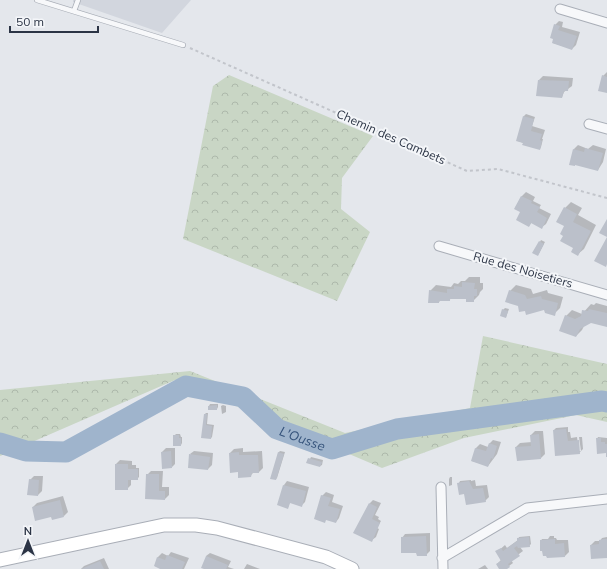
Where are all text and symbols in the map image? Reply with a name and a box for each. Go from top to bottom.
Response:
scale bar [10,8,98,34]
text: 50 m [16,14,44,29]
street label: Chemin des Cambets [334,106,448,167]
street label: Rue des Noisetiers [472,248,575,291]
water label: L'Ousse [277,423,328,454]
north arrow [8,521,48,561]
text: N [24,524,32,538]

